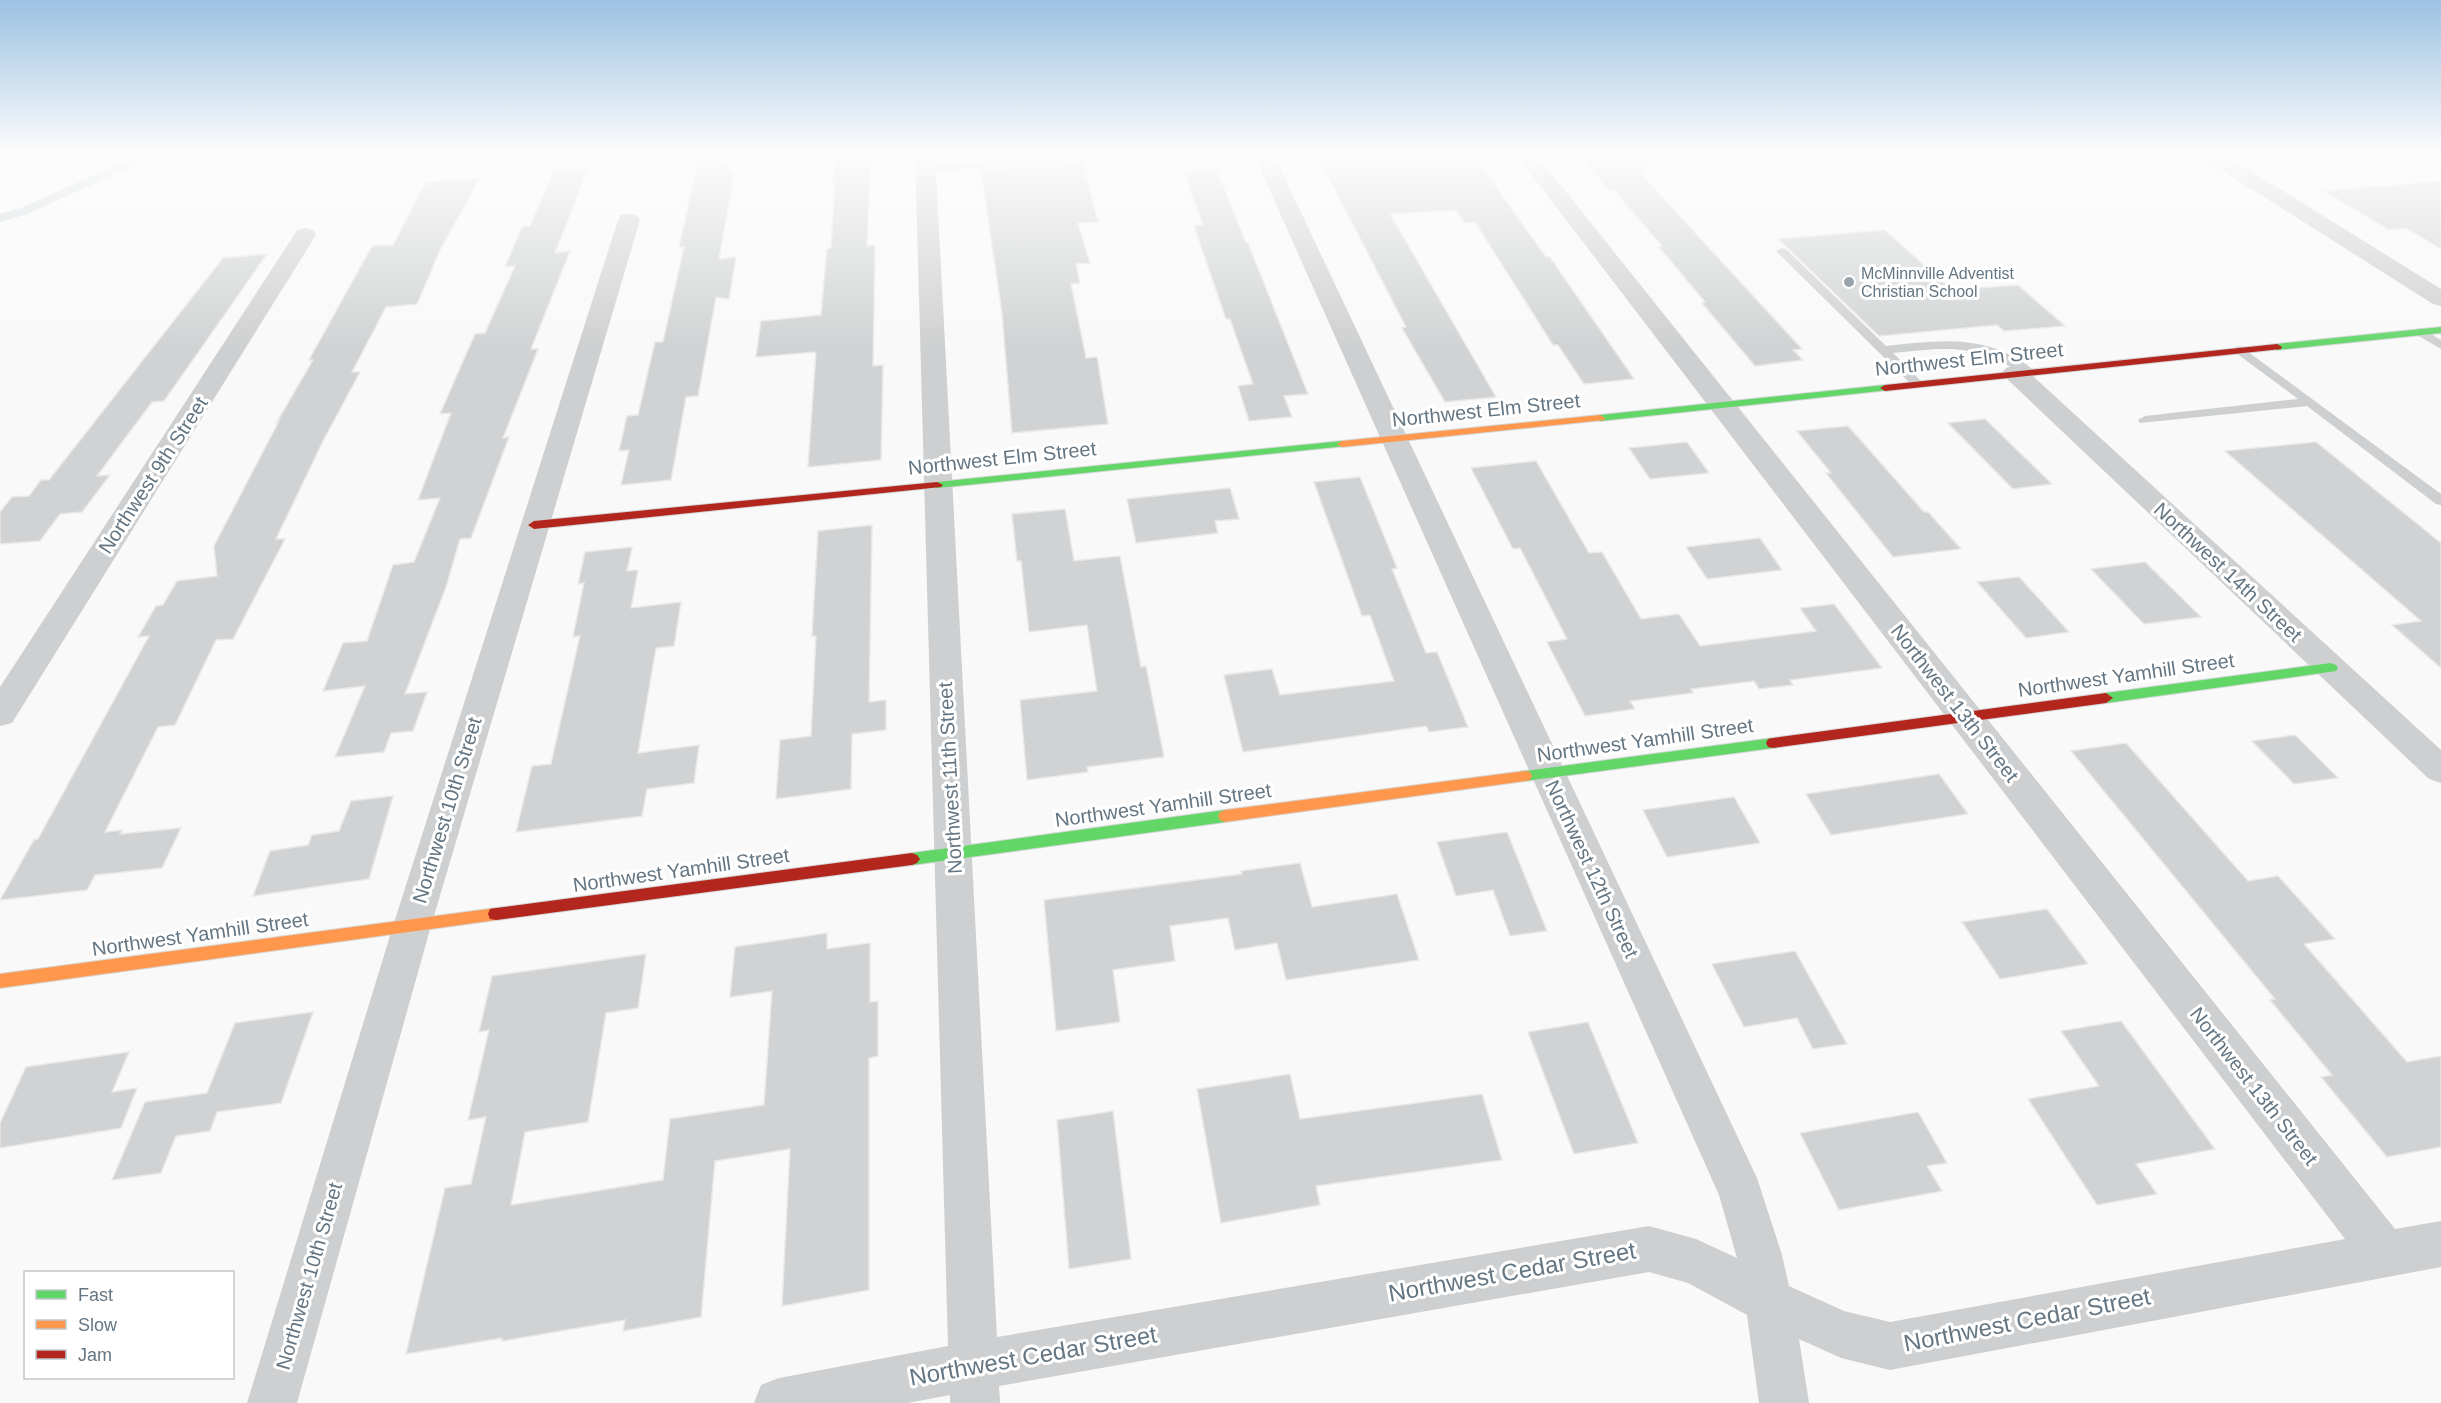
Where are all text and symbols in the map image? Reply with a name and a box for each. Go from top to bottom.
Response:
place label: McMinnville Adventist Christian School [1861,265,2015,300]
marker: McMinnville Adventist Christian School [1842,275,1856,289]
street label: Northwest Elm Street [1874,338,2065,380]
street label: Northwest Elm Street [1391,389,1582,431]
street label: Northwest 9th Street [94,392,212,557]
street label: Northwest Elm Street [907,437,1098,479]
street label: Northwest 14th Street [2150,498,2307,646]
street label: Northwest 13th Street [1887,620,2023,786]
street label: Northwest Yamhill Street [2016,649,2236,701]
street label: Northwest 11th Street [934,681,966,874]
street label: Northwest 10th Street [408,714,486,906]
street label: Northwest Yamhill Street [1535,714,1755,766]
street label: Northwest 12th Street [1541,777,1643,962]
street label: Northwest Yamhill Street [1053,779,1273,831]
street label: Northwest Yamhill Street [571,844,791,896]
street label: Northwest Yamhill Street [90,908,310,960]
street label: Northwest 13th Street [2186,1003,2322,1169]
street label: Northwest 10th Street [272,1180,346,1372]
street label: Northwest Cedar Street [1386,1236,1638,1307]
legend [24,1271,234,1379]
street label: Northwest Cedar Street [1901,1282,2153,1357]
text: Fast [78,1285,113,1305]
text: Slow [78,1315,118,1335]
street label: Northwest Cedar Street [907,1320,1159,1391]
text: Jam [78,1345,112,1365]

